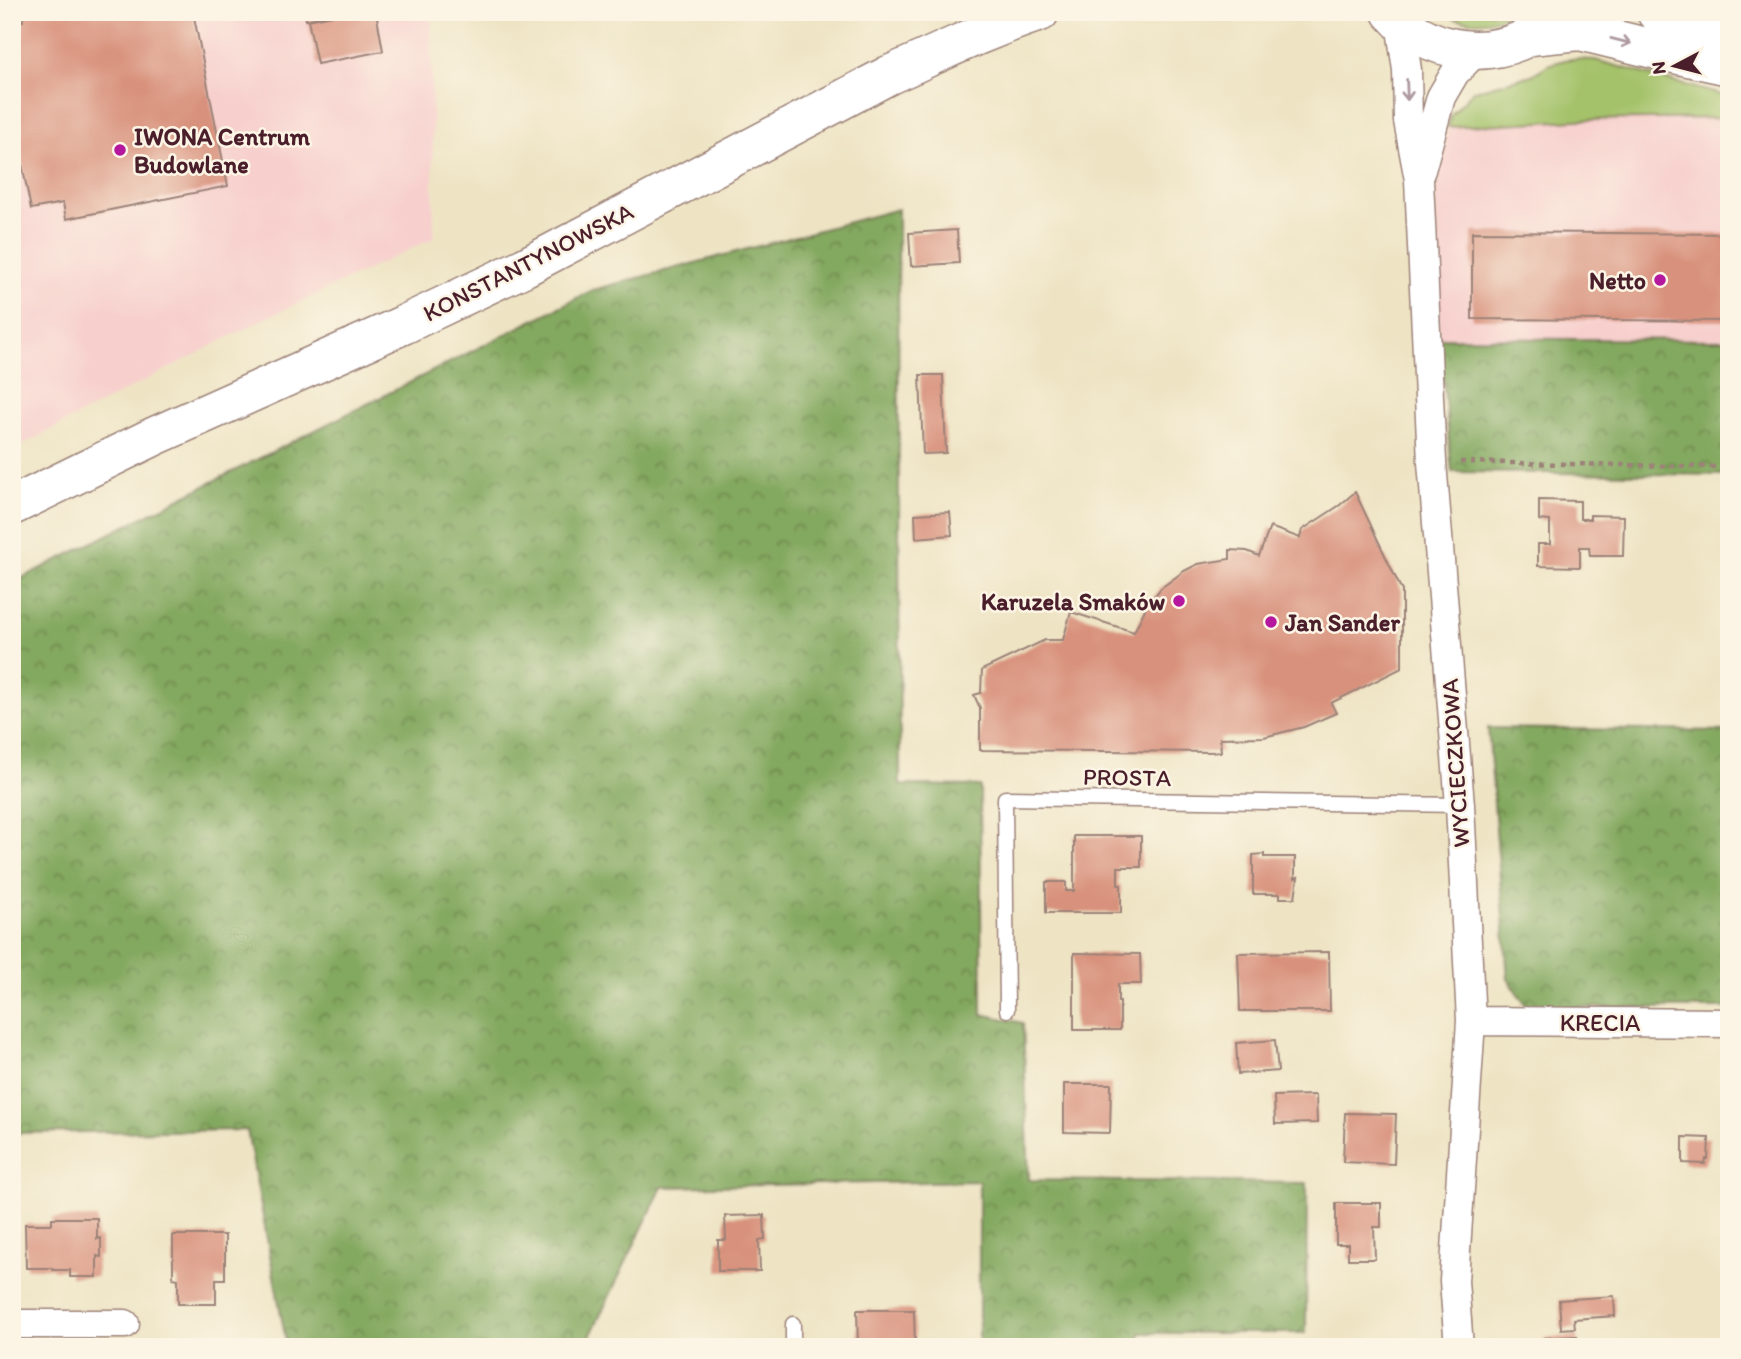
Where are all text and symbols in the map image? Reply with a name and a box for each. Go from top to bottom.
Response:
north arrow [1640,32,1710,102]
one-way arrow [1609,35,1632,48]
text: N [1646,60,1671,76]
one-way arrow [1401,78,1414,101]
place label: IWONA Centrum Budowlane [134,122,311,179]
marker: IWONA Centrum Budowlane [112,142,128,158]
street label: KONSTANTYNOWSKA [418,196,638,328]
place label: Netto [1589,266,1646,295]
marker: Netto [1652,272,1668,288]
place label: Karuzela Smaków [981,587,1166,616]
marker: Karuzela Smaków [1171,593,1187,609]
place label: Jan Sander [1284,608,1400,637]
marker: Jan Sander [1263,614,1279,630]
street label: WYCIECZKOWA [1435,678,1475,848]
street label: PROSTA [1083,762,1171,792]
street label: KRECIA [1560,1008,1640,1037]

